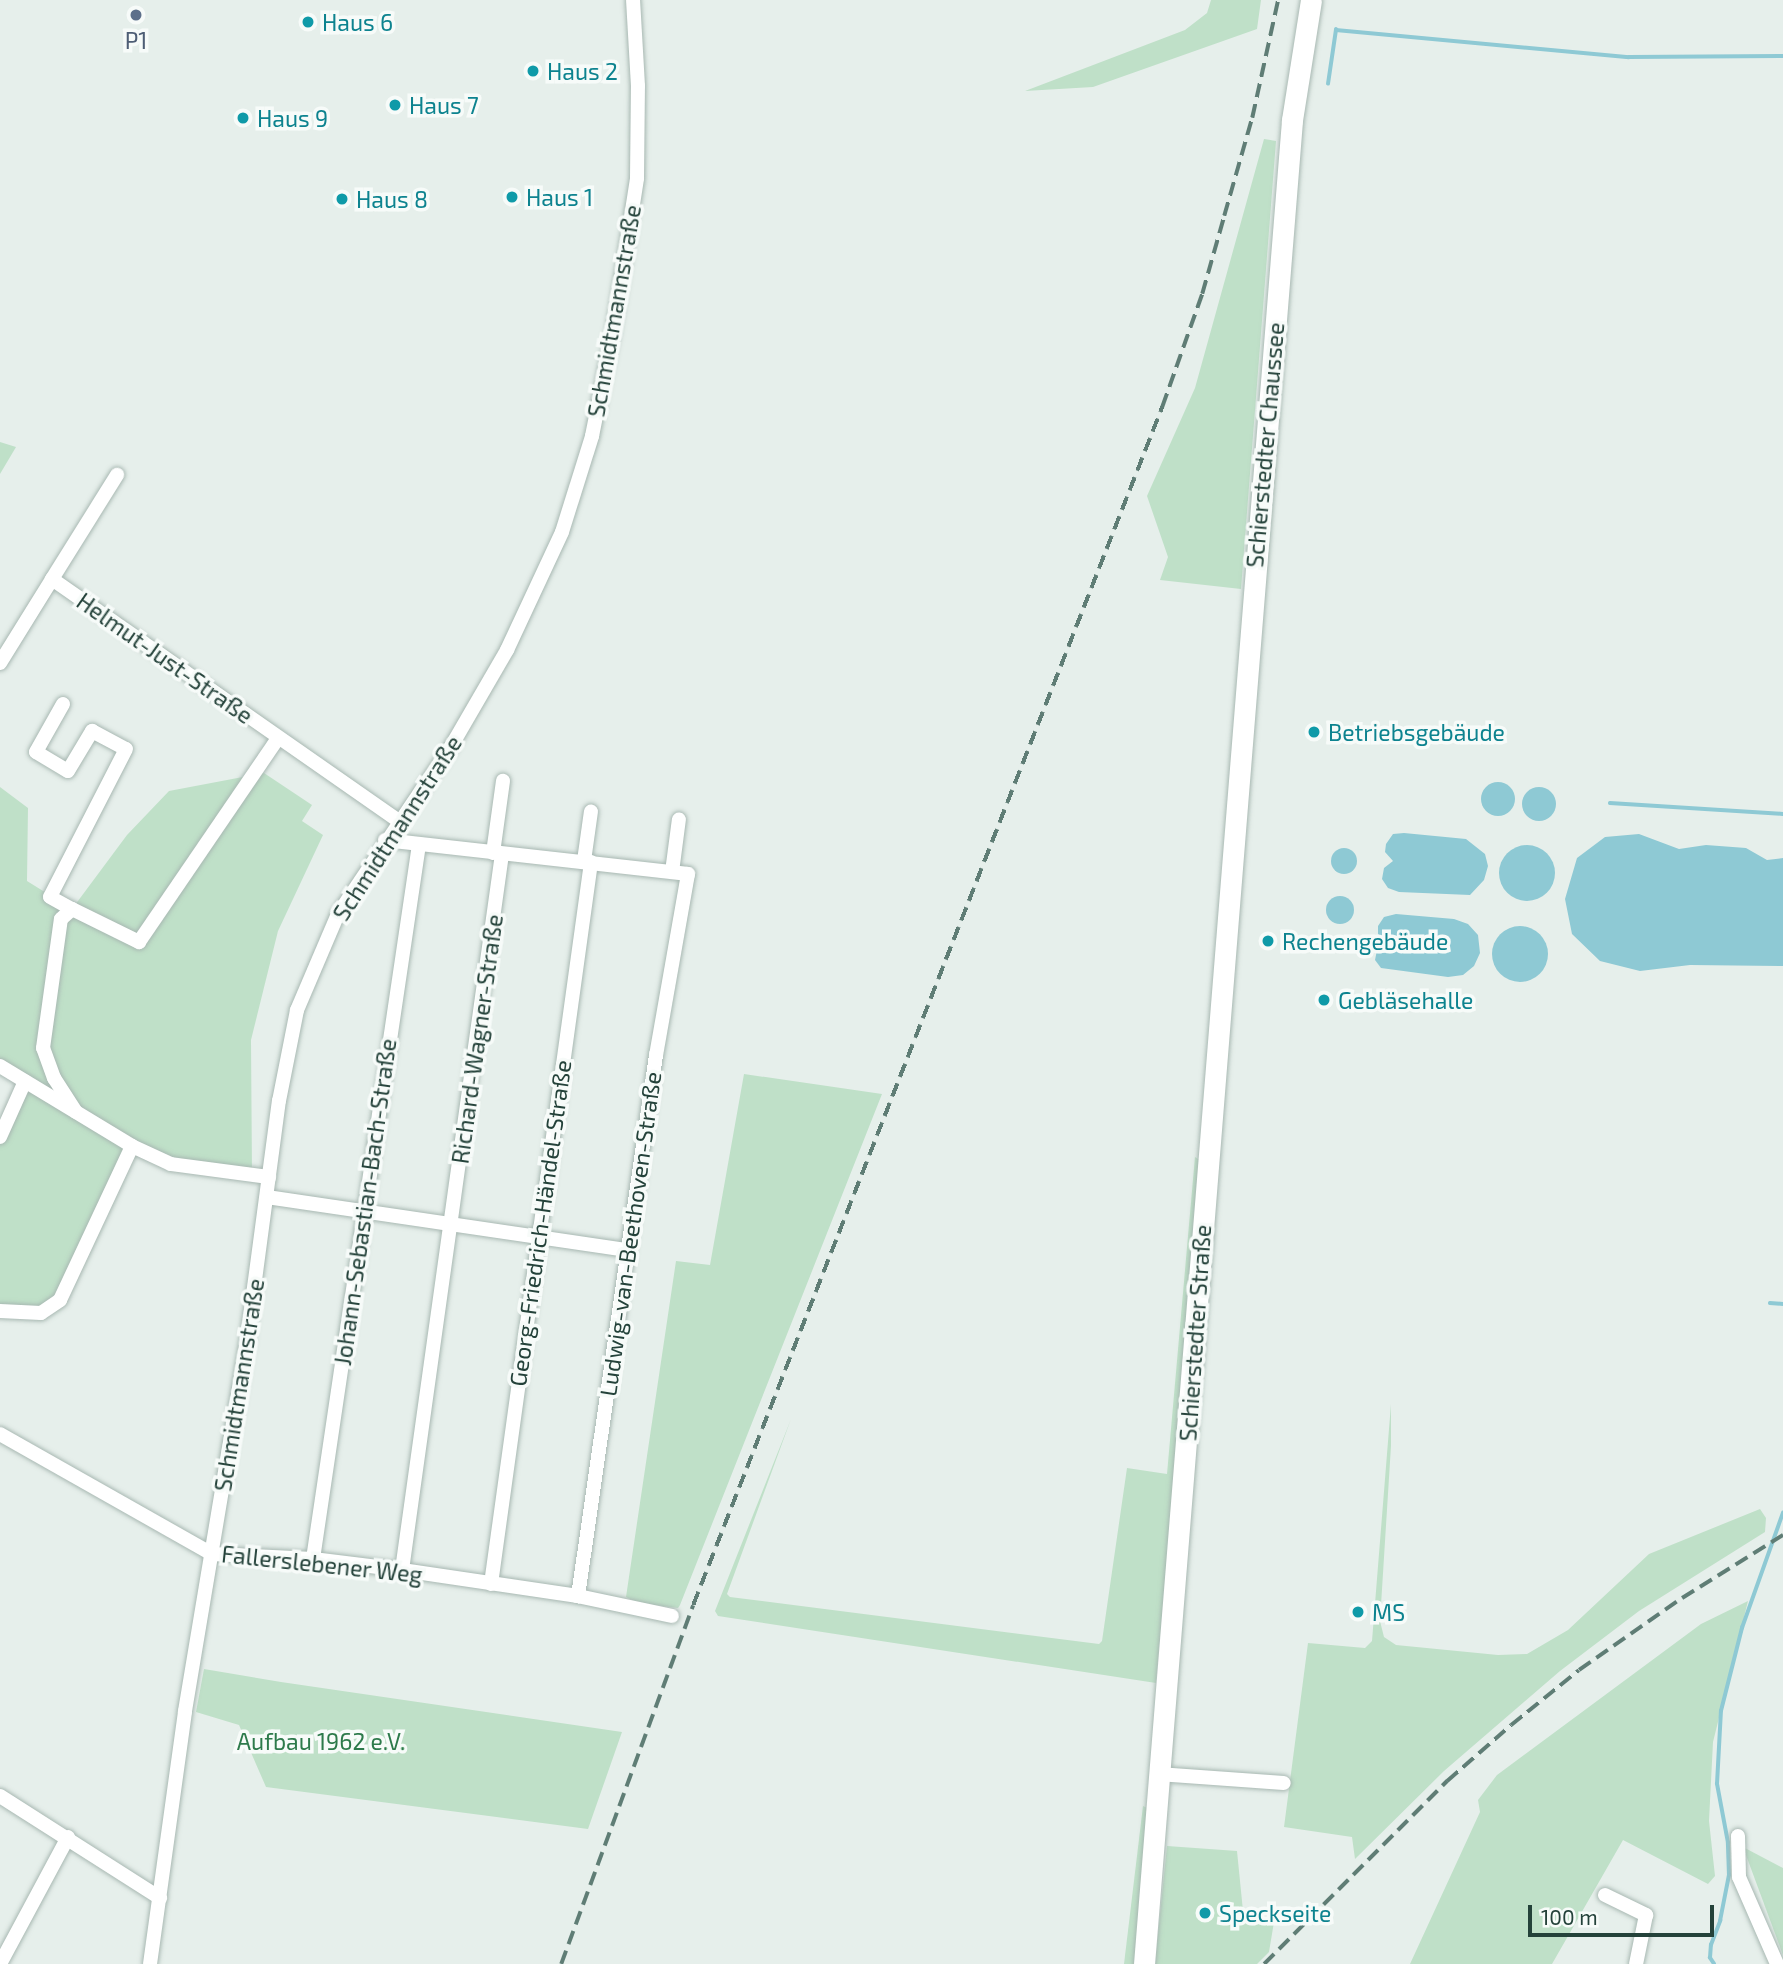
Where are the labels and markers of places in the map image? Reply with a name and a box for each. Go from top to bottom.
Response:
marker: P1 [128,7,144,23]
place label: Haus 6 [322,8,393,36]
marker: Haus 6 [300,14,316,30]
place label: P1 [125,26,147,54]
place label: Haus 2 [547,57,618,85]
marker: Haus 2 [525,63,541,79]
place label: Haus 7 [409,91,479,119]
marker: Haus 7 [387,97,403,113]
place label: Haus 9 [257,104,328,132]
marker: Haus 9 [235,110,251,126]
place label: Haus 1 [526,183,593,211]
place label: Haus 8 [356,185,428,213]
marker: Haus 1 [504,189,520,205]
marker: Haus 8 [334,191,350,207]
place label: Betriebsgebäude [1328,718,1505,746]
marker: Betriebsgebäude [1306,724,1322,740]
place label: Rechengebäude [1282,927,1448,955]
marker: Rechengebäude [1260,933,1276,949]
place label: Gebläsehalle [1338,986,1473,1014]
marker: Gebläsehalle [1316,992,1332,1008]
place label: MS [1372,1598,1405,1626]
marker: MS [1350,1604,1366,1620]
place label: Speckseite [1219,1899,1331,1927]
marker: Speckseite [1197,1905,1213,1921]

